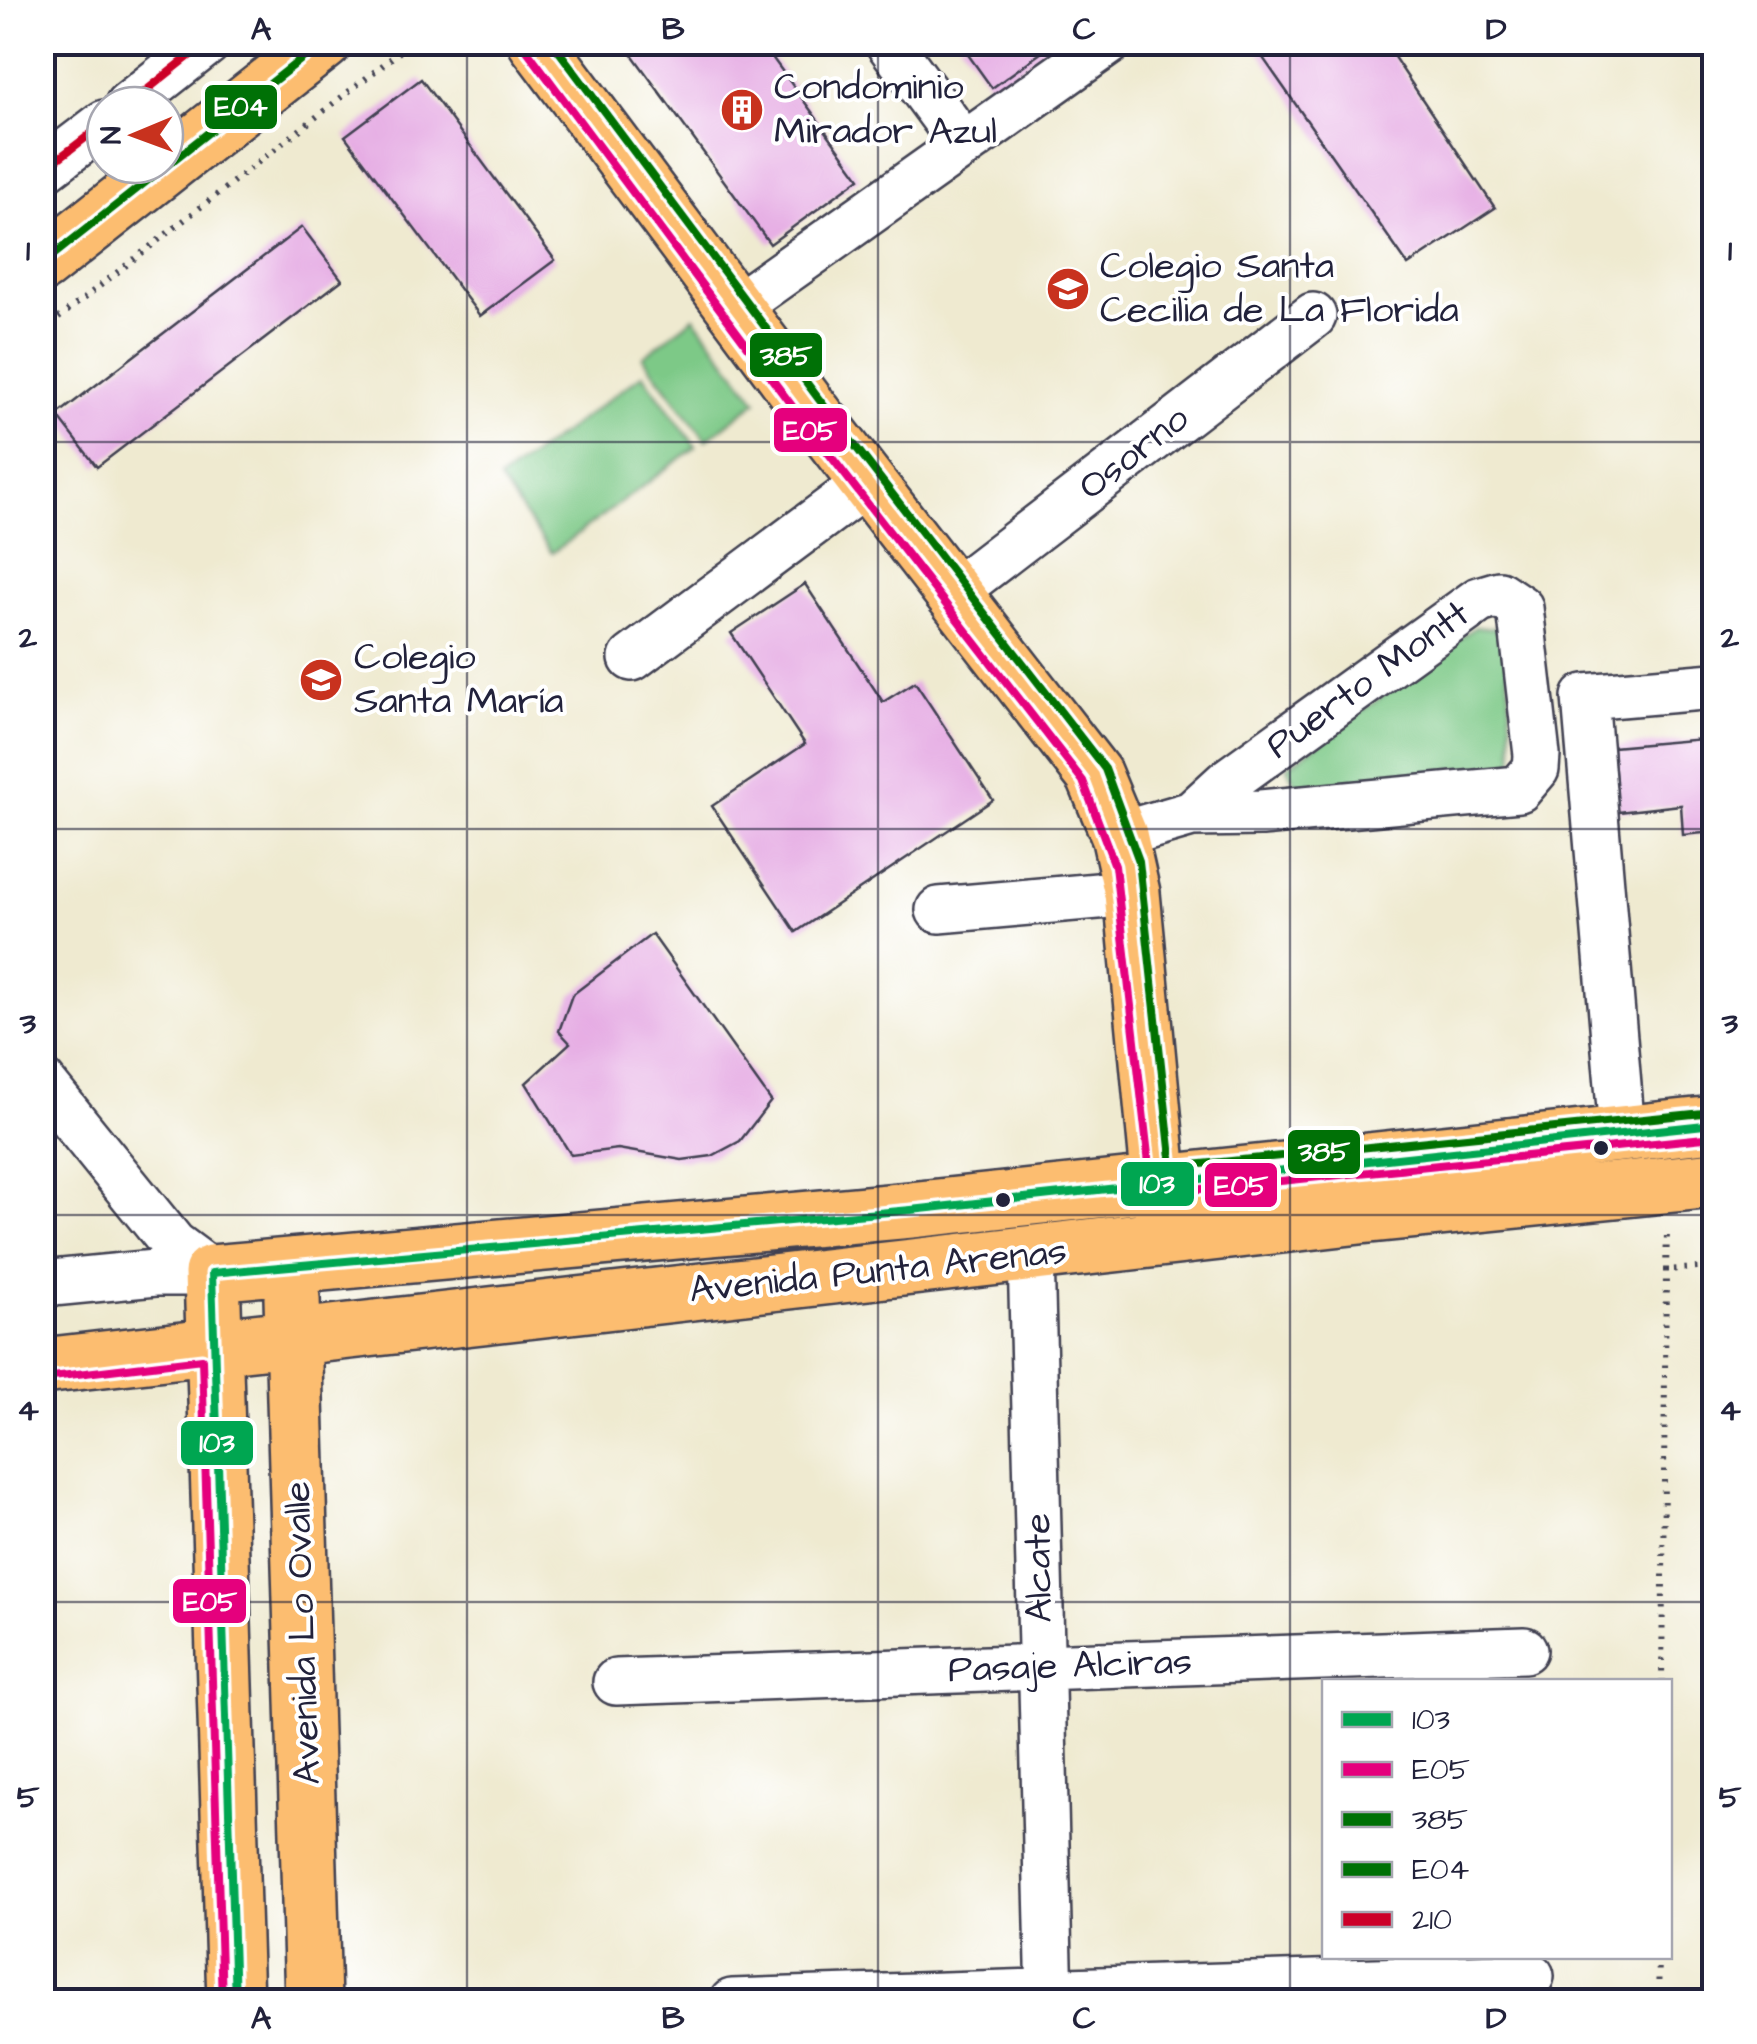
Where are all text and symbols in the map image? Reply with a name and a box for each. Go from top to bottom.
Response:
text: A [251,7,272,52]
text: B [662,7,685,52]
text: C [1073,7,1096,52]
text: D [1486,7,1507,52]
place label: Condominio Mirador Azul [774,62,997,158]
line badge: E04 [203,83,279,131]
north arrow [85,85,185,185]
building icon: Condominio Mirador Azul [719,87,765,133]
text: E04 [214,88,269,127]
text: N [92,126,131,145]
text: 1 [26,228,30,273]
text: 1 [1728,228,1732,273]
place label: Colegio Santa Cecilia de La Florida [1100,241,1459,337]
school or university icon: Colegio Santa Cecilia de La Florida [1045,266,1091,312]
line badge: 385 [748,331,824,379]
text: 385 [759,337,813,376]
street label: Osorno [1068,393,1200,513]
line badge: E05 [772,406,849,454]
text: E05 [783,412,838,451]
street label: Puerto Montt [1256,589,1480,771]
text: 2 [18,615,38,660]
text: 2 [1720,615,1740,660]
place label: Colegio Santa María [354,632,563,728]
school or university icon: Colegio Santa María [298,657,344,703]
text: 3 [19,1001,37,1046]
text: 3 [1721,1001,1739,1046]
line badge: 385 [1286,1128,1362,1176]
text: 385 [1297,1133,1351,1172]
unlabelled marker [1591,1138,1611,1158]
line badge: 103 [1119,1160,1196,1208]
line badge: E05 [1203,1161,1279,1209]
text: 103 [1139,1165,1175,1204]
text: E05 [1214,1167,1269,1206]
unlabelled marker [993,1190,1013,1210]
street label: Avenida Punta Arenas [687,1225,1069,1317]
text: 4 [17,1388,39,1433]
text: 4 [1719,1388,1741,1433]
line badge: 103 [179,1419,255,1467]
text: 103 [199,1424,235,1463]
street label: Avenida Lo Ovalle [272,1481,334,1785]
street label: Alcate [1012,1513,1066,1623]
line badge: E05 [171,1577,248,1625]
text: E05 [183,1583,238,1622]
street label: Pasaje Alciras [947,1636,1193,1696]
legend [1322,1679,1672,1959]
text: 103 [1412,1699,1450,1741]
text: E05 [1412,1749,1470,1791]
text: 5 [17,1775,40,1820]
text: 5 [1719,1775,1742,1820]
text: 385 [1412,1799,1468,1841]
text: E04 [1412,1849,1469,1891]
text: 210 [1412,1899,1452,1941]
text: A [251,1996,272,2041]
text: B [662,1996,685,2041]
text: C [1073,1996,1096,2041]
text: D [1486,1996,1507,2041]

